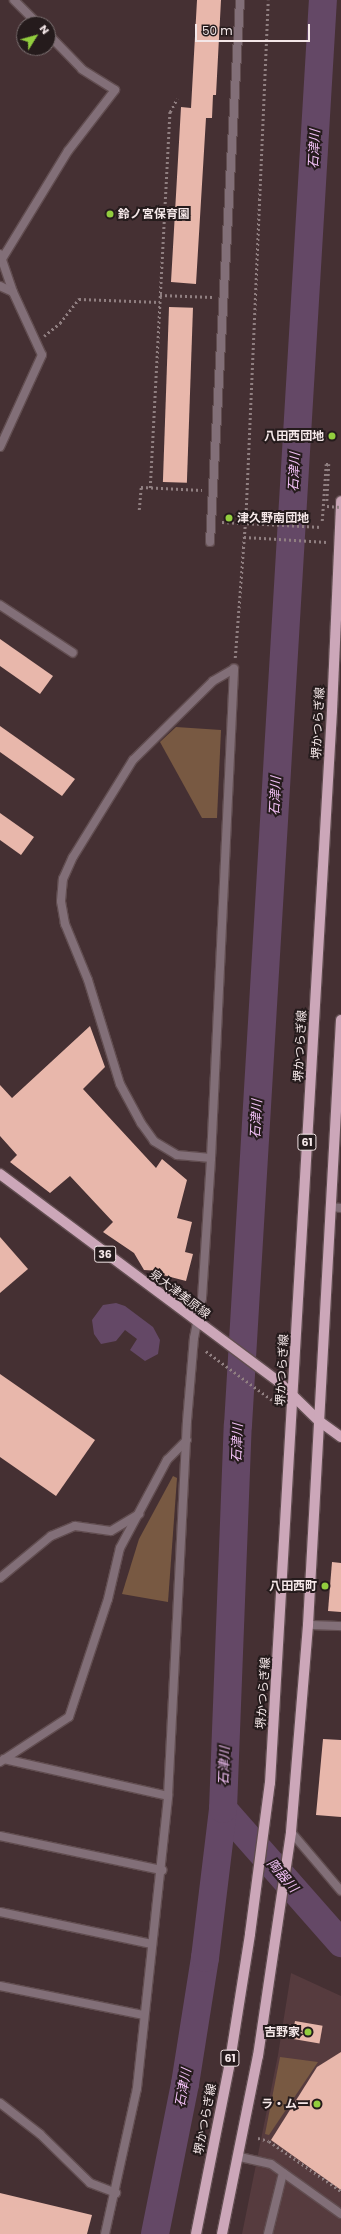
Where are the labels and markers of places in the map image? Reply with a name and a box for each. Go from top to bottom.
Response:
place label: 鈴ノ宮保育園 [118,207,190,221]
marker: 鈴ノ宮保育園 [105,209,115,219]
place label: 八田西団地 [264,429,324,443]
marker: 八田西団地 [327,431,337,441]
place label: 津久野南団地 [237,511,309,525]
marker: 津久野南団地 [224,513,234,523]
place label: 八田西町 [269,1579,317,1593]
marker: 八田西町 [320,1581,330,1591]
place label: 吉野家 [264,2025,300,2039]
marker: 吉野家 [303,2027,313,2037]
place label: ラ・ムー [261,2097,309,2111]
marker: ラ・ムー [312,2099,322,2109]

